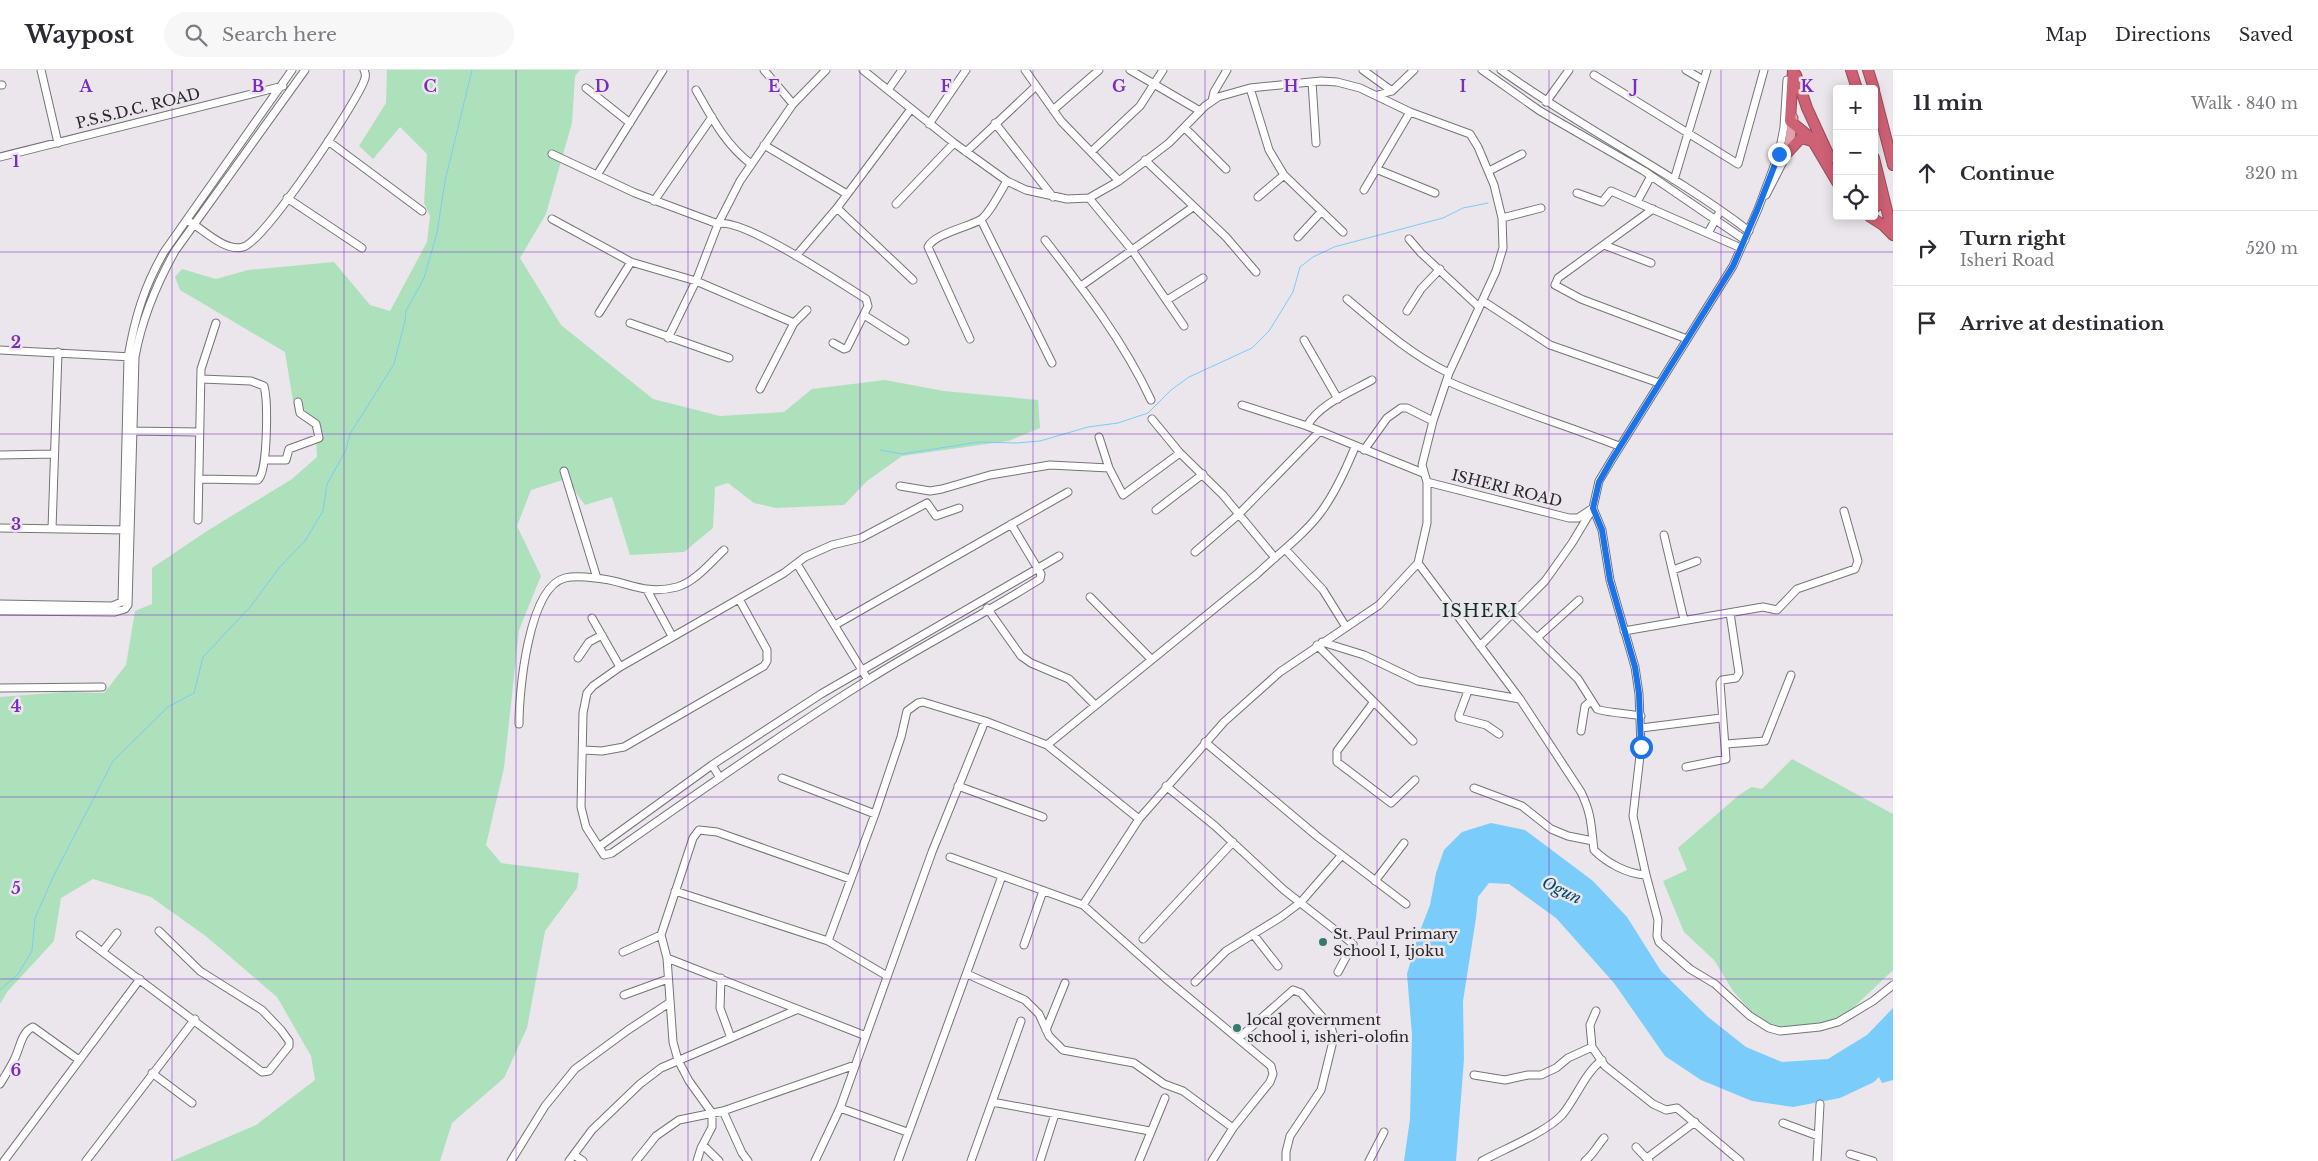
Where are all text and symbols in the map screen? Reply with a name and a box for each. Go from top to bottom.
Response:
search box [164,12,514,57]
text: Waypost [25,20,134,49]
icon: search [182,21,210,49]
text: Search here [222,23,337,46]
text: Map [2045,24,2087,46]
text: Directions [2115,24,2211,46]
text: Saved [2239,24,2293,46]
text: B [252,76,265,96]
text: C [423,76,437,96]
text: D [595,76,609,96]
text: E [768,76,780,96]
text: F [940,76,952,96]
text: G [1112,76,1126,96]
text: H [1283,76,1299,96]
text: I [1460,76,1467,96]
text: J [1629,76,1638,96]
text: K [1800,76,1814,96]
street label: P.S.S.D.C. ROAD [74,84,202,132]
map controls [1833,85,1878,220]
button: + [1833,85,1878,130]
text: 11 min [1913,90,1983,116]
text: Walk · 840 m [2191,93,2298,113]
button: − [1833,130,1878,175]
route end [1768,143,1791,166]
text: 1 [13,151,20,171]
icon: ahead [1913,159,1941,187]
text: Continue [1960,162,2055,185]
text: 320 m [2245,163,2298,183]
button: locate [1833,175,1878,220]
text: Turn right [1960,227,2066,250]
icon: right [1913,234,1941,262]
text: 520 m [2246,238,2298,258]
text: Isheri Road [1960,250,2054,270]
icon: arrive [1913,309,1941,337]
text: Arrive at destination [1960,312,2164,335]
text: 2 [11,332,21,352]
street label: ISHERI ROAD [1450,465,1564,511]
text: 3 [11,514,21,534]
district label: ISHERI [1442,600,1518,622]
text: 4 [11,696,21,716]
route start [1630,736,1653,759]
water label: Ogun [1539,872,1585,908]
text: 5 [11,878,21,898]
place label: St. Paul Primary School I, Ijoku [1333,924,1458,960]
marker: St. Paul Primary School I, Ijoku [1317,936,1329,948]
place label: local government school i, isheri-olofin [1247,1010,1409,1046]
marker: local government school i, isheri-olofin [1231,1022,1243,1034]
text: 6 [11,1060,22,1080]

